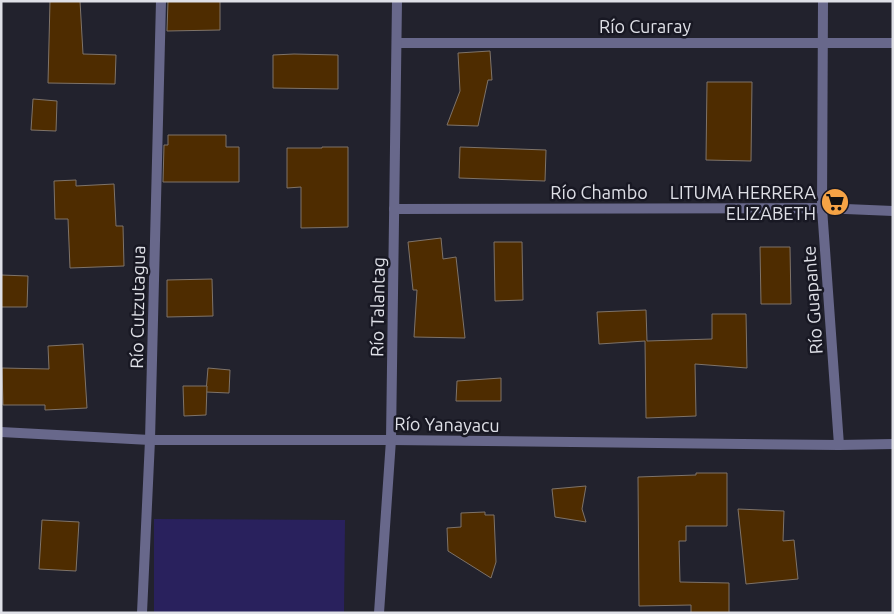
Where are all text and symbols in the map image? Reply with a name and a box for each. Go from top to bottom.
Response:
street label: Río Curaray [599,16,691,36]
street label: Río Chambo [550,182,648,202]
place label: LITUMA HERRERA ELIZABETH [670,182,816,223]
supermarket icon: LITUMA HERRERA ELIZABETH [820,187,850,217]
street label: Río Cutzutagua [126,245,148,369]
street label: Río Guapante [798,245,826,355]
street label: Río Talantag [366,257,388,357]
street label: Río Yanayacu [394,413,500,435]

